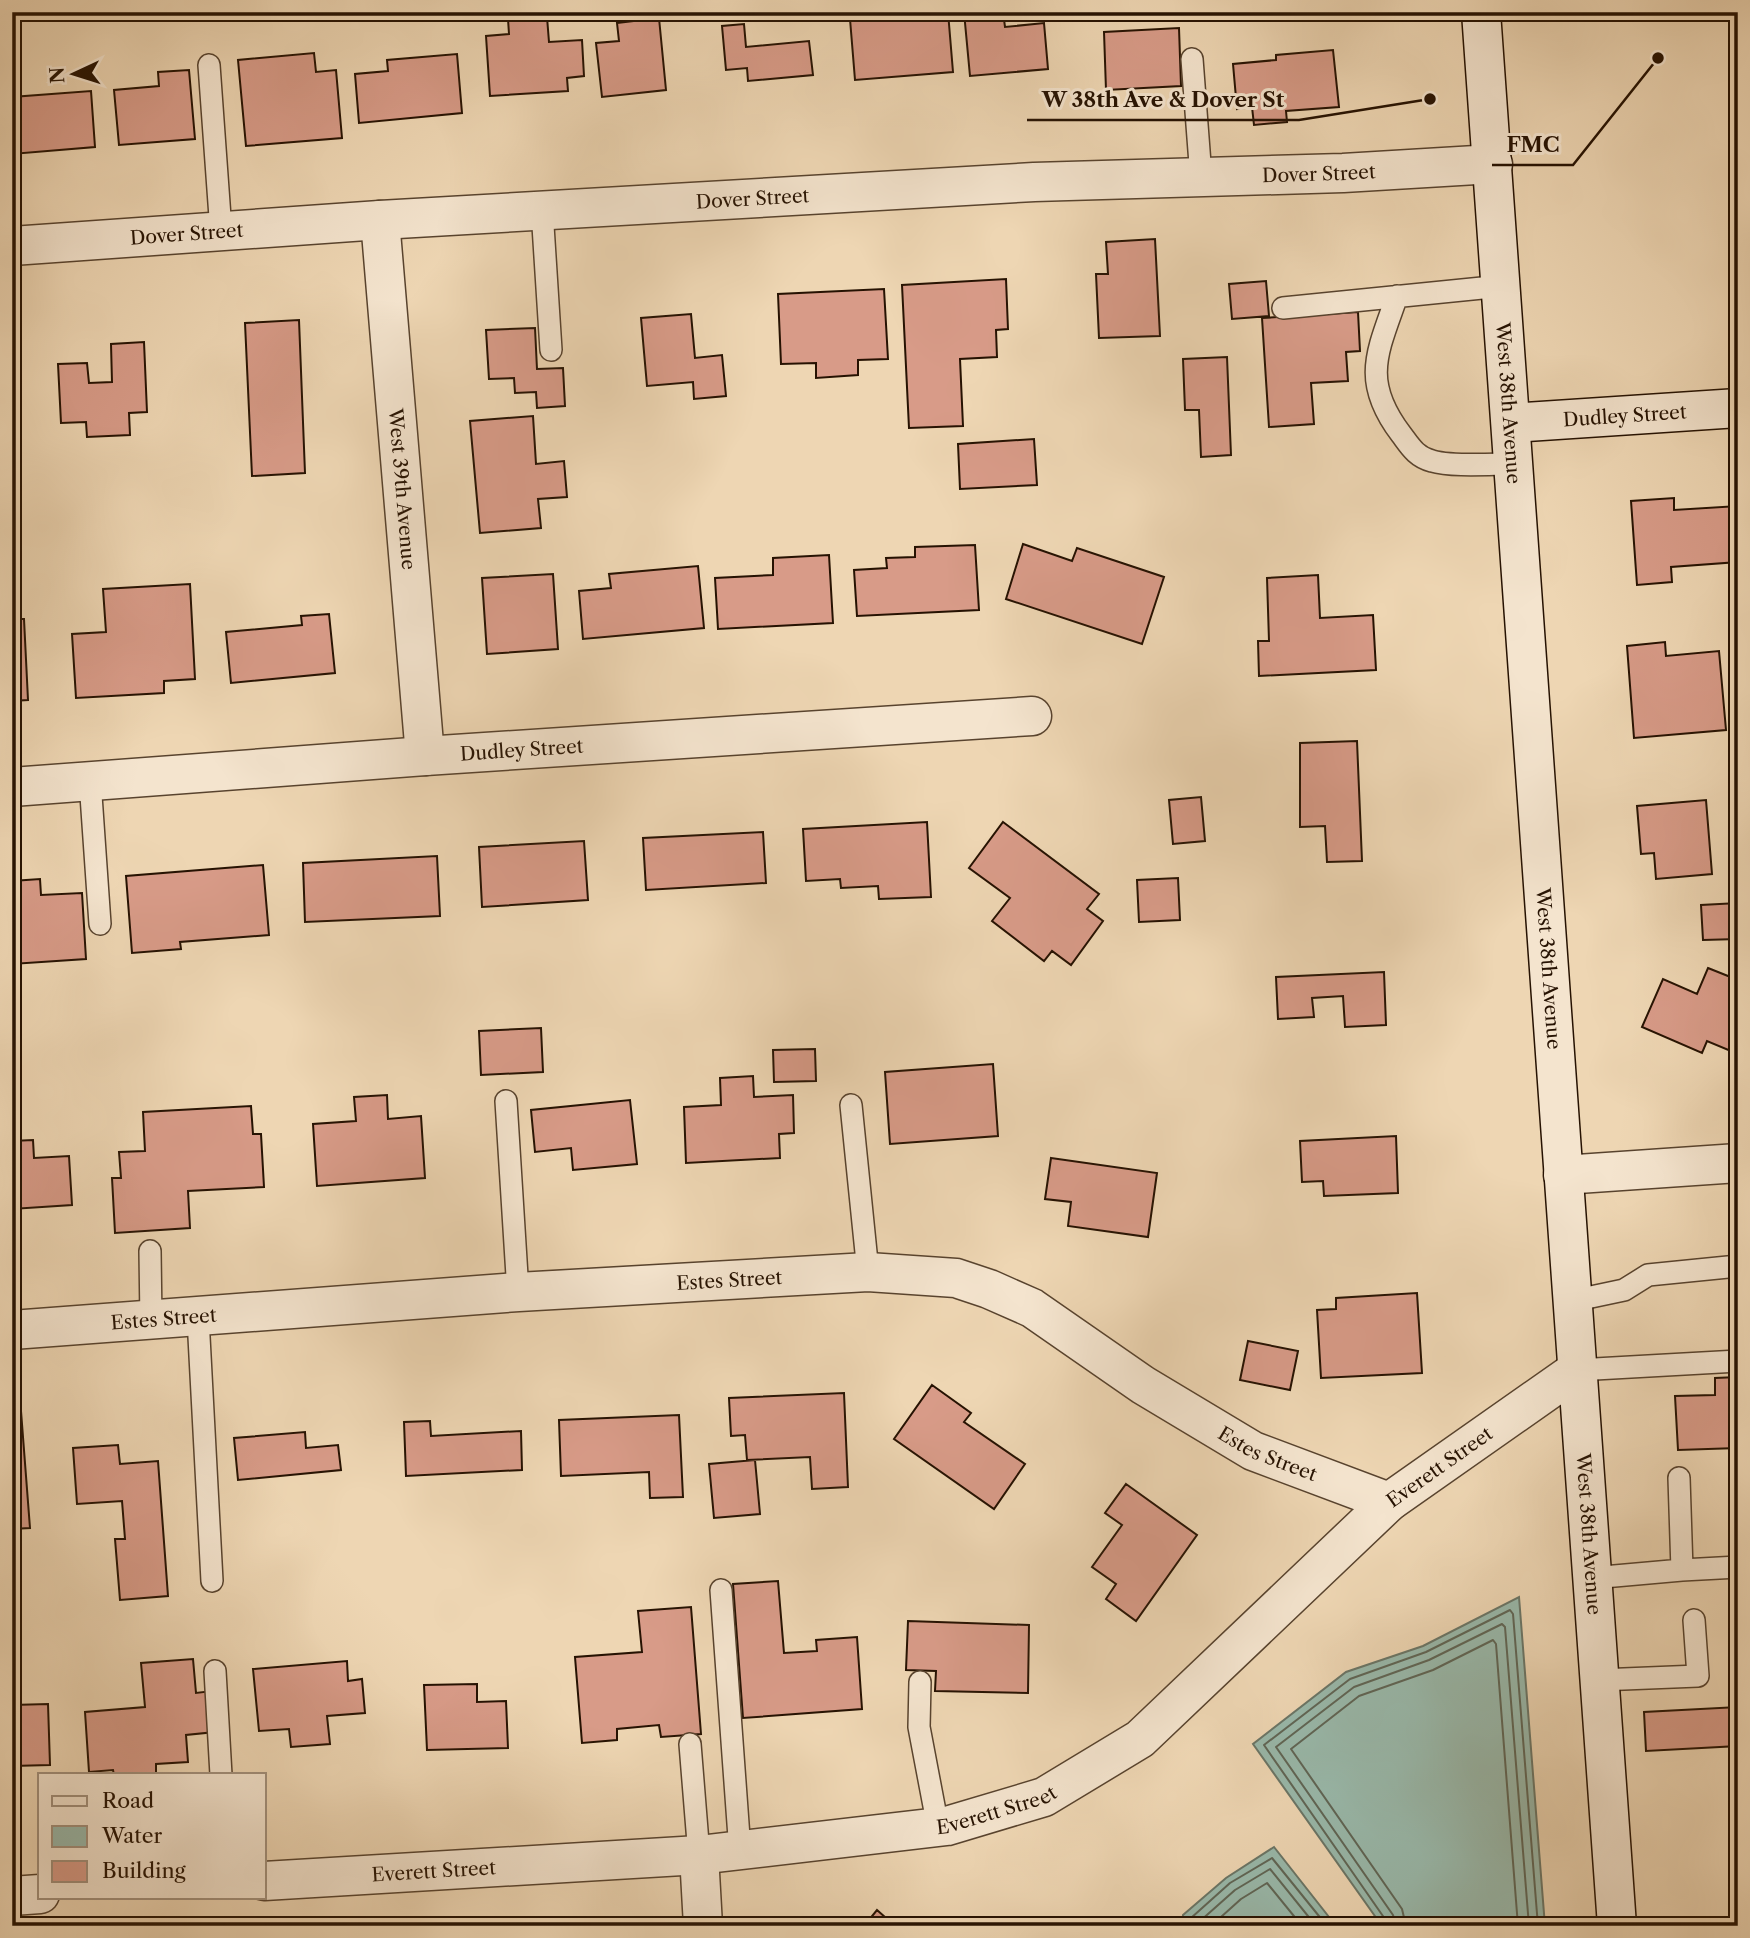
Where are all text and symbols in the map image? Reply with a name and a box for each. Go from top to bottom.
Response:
north arrow [38,38,108,108]
text: N [45,66,70,84]
callout: W 38th Ave & Dover St [1027,78,1299,120]
text: W 38th Ave & Dover St [1041,87,1285,112]
callout: FMC [1492,123,1573,165]
text: FMC [1506,132,1560,157]
street label: Dover Street [1262,160,1377,187]
street label: Dover Street [695,184,810,213]
street label: Dover Street [129,218,244,249]
street label: West 38th Avenue [1491,320,1526,485]
street label: Dudley Street [1562,400,1687,431]
street label: West 39th Avenue [384,406,421,571]
street label: Dudley Street [459,734,584,765]
street label: West 38th Avenue [1532,886,1566,1050]
street label: Estes Street [676,1265,783,1294]
street label: Estes Street [110,1303,218,1334]
street label: Estes Street [1214,1421,1321,1486]
street label: Everett Street [1382,1421,1497,1512]
street label: West 38th Avenue [1572,1452,1606,1616]
legend [38,1773,266,1899]
street label: Everett Street [935,1781,1061,1839]
text: Road [102,1788,154,1813]
text: Water [101,1823,162,1848]
street label: Everett Street [371,1856,497,1886]
text: Building [102,1858,187,1883]

